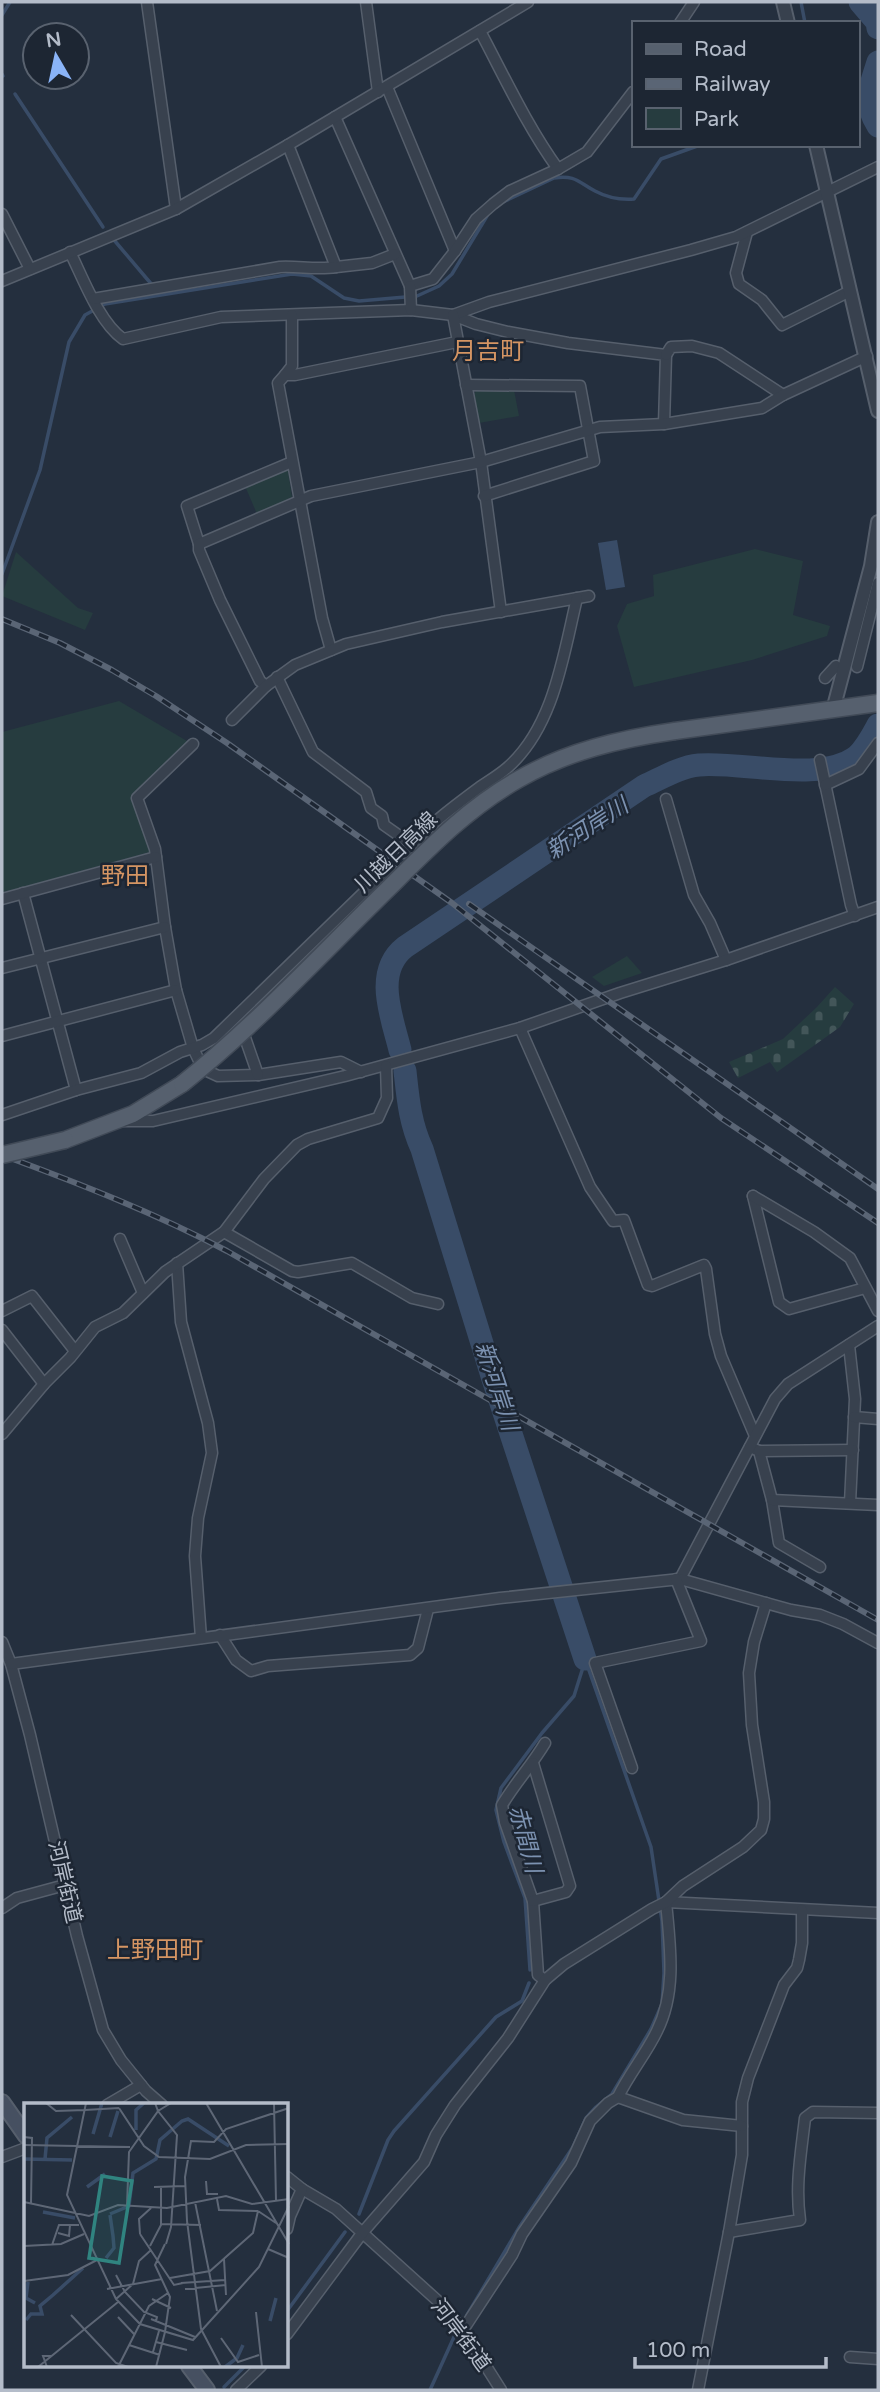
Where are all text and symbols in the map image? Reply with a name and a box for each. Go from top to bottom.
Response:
north arrow [21,21,91,91]
legend [632,21,859,147]
text: N [44,28,63,52]
text: Road [694,37,747,62]
text: Railway [694,72,771,97]
text: Park [694,107,739,132]
district label: 月吉町 [452,337,524,366]
water label: 新河岸川 [541,790,636,866]
street label: 川越日高線 [350,807,443,898]
district label: 野田 [101,862,149,891]
water label: 新河岸川 [469,1338,525,1437]
water label: 赤間川 [503,1802,548,1879]
street label: 河岸街道 [43,1838,86,1926]
district label: 上野田町 [107,1936,203,1965]
inset map [24,2103,289,2368]
street label: 河岸街道 [425,2294,496,2376]
scale bar [635,2326,826,2370]
text: 100 m [646,2338,710,2363]

